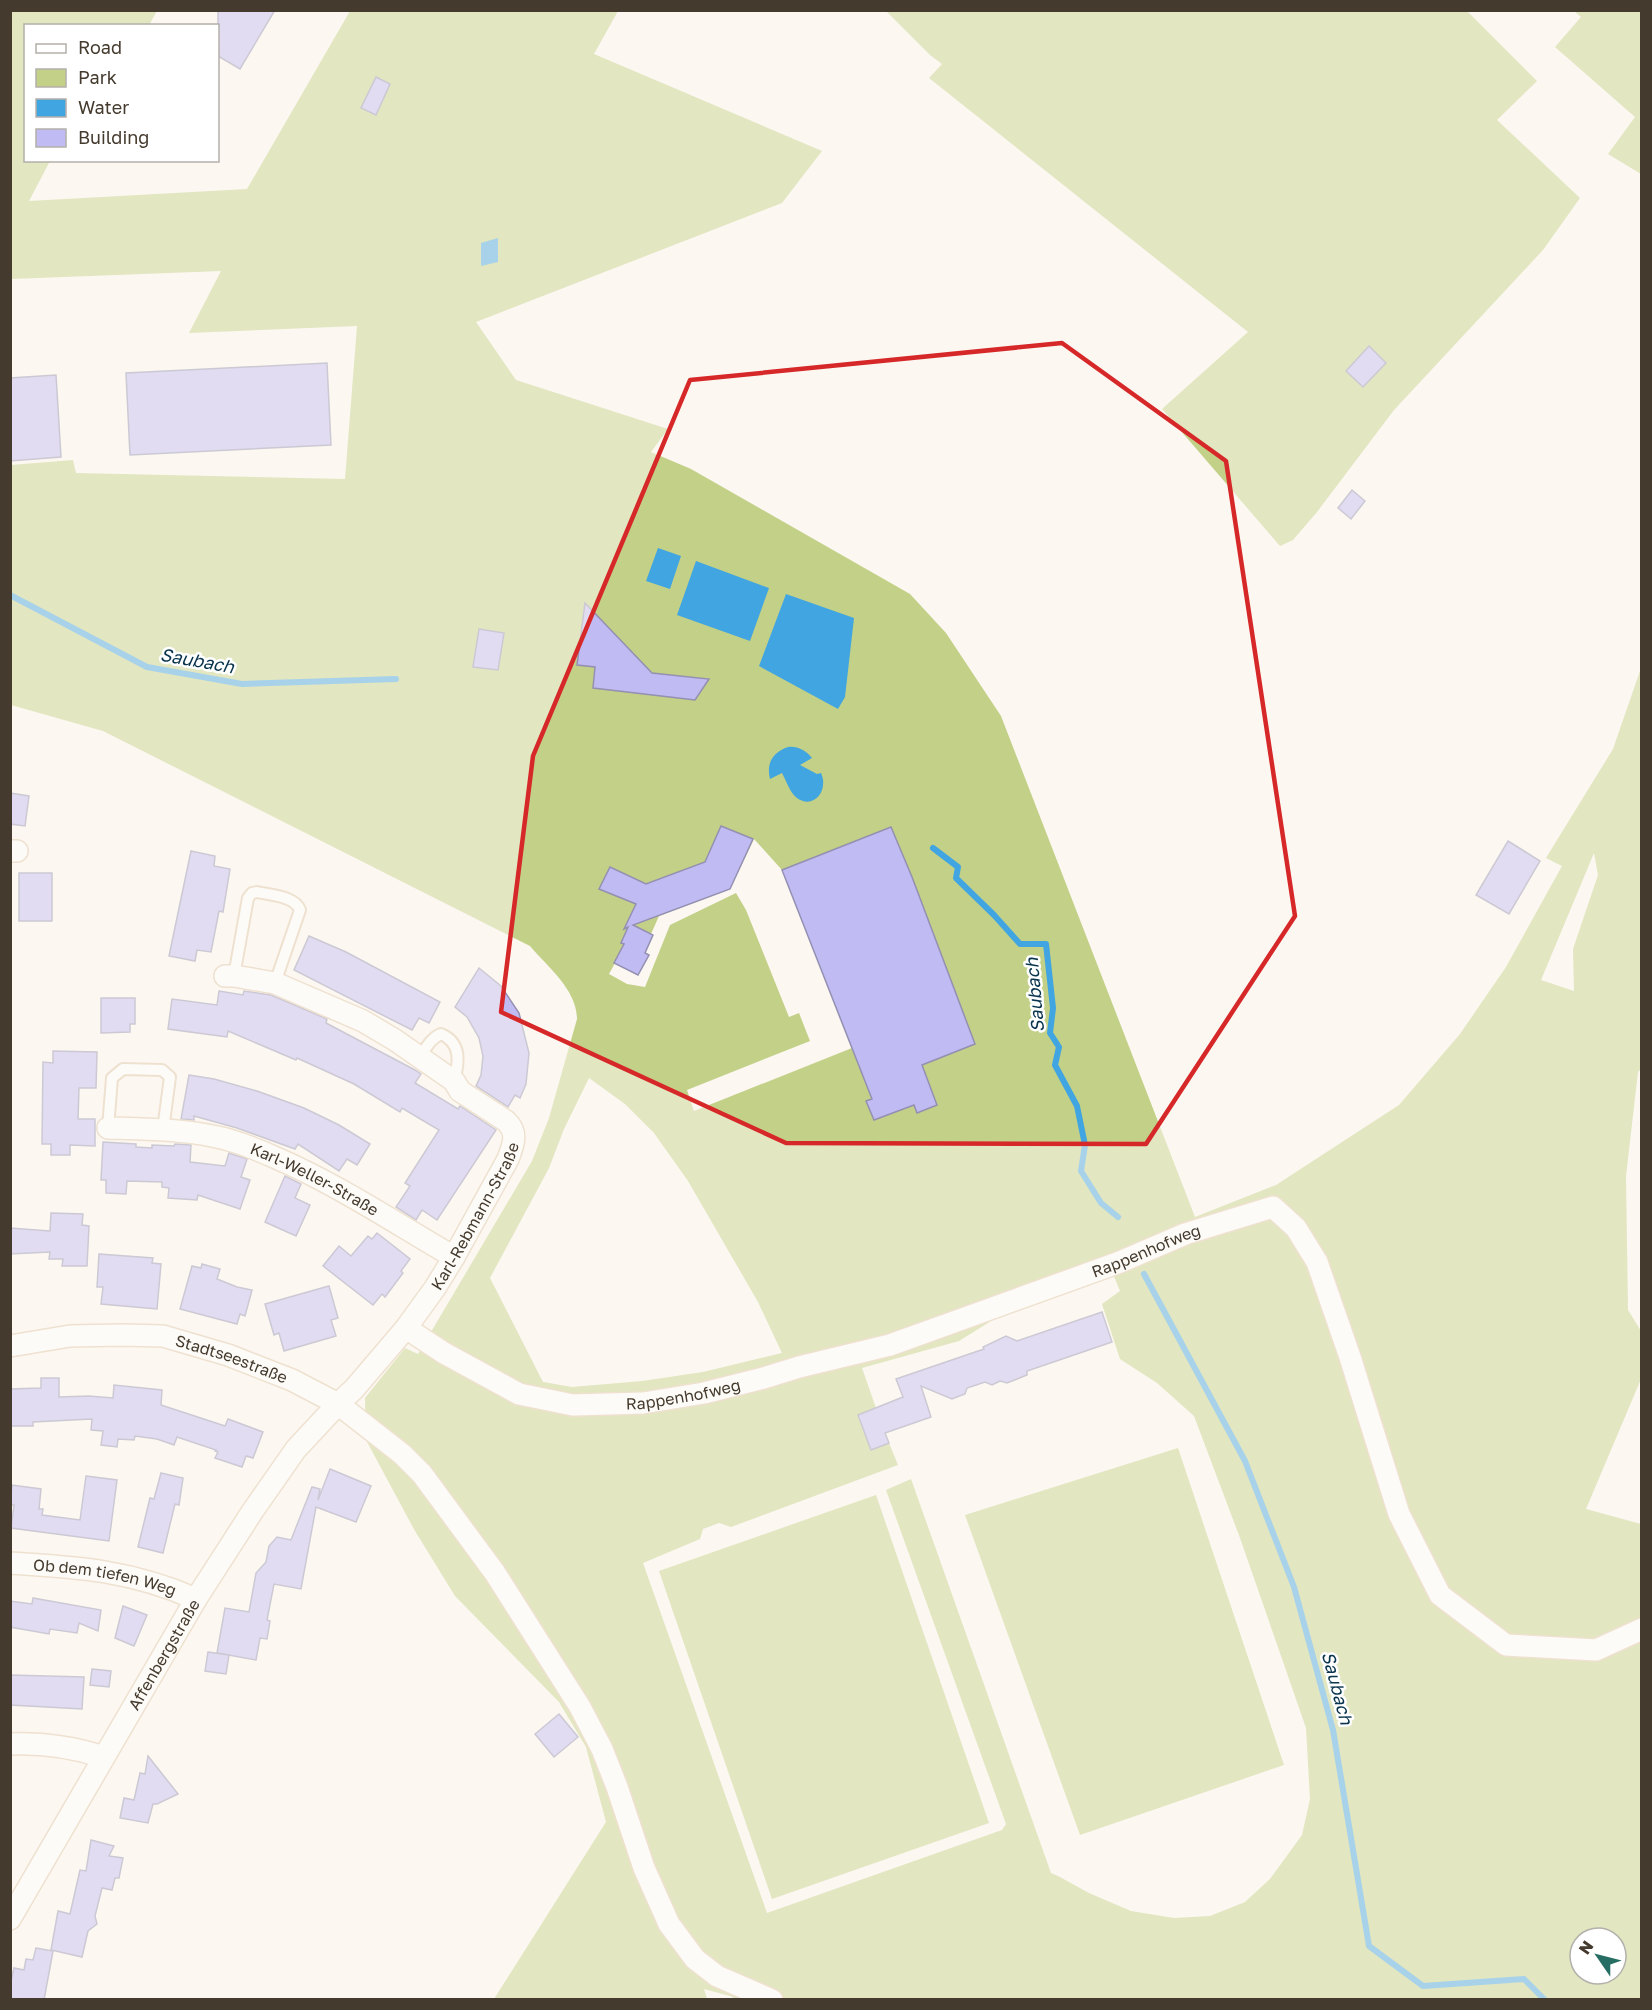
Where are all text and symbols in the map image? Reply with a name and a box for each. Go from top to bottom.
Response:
legend [24,24,219,162]
text: Road [78,36,122,58]
text: Park [78,66,117,88]
text: Water [78,96,129,118]
text: Building [78,126,149,148]
water label: Saubach [158,643,237,677]
water label: Saubach [1020,956,1048,1033]
street label: Karl-Weller-Straße [247,1138,382,1220]
street label: Karl-Rebmann-Straße [426,1140,523,1293]
street label: Rappenhofweg [1089,1220,1203,1281]
street label: Stadtseestraße [173,1330,290,1387]
street label: Rappenhofweg [626,1374,742,1413]
street label: Ob dem tiefen Weg [33,1554,179,1600]
street label: Affenbergstraße [124,1595,204,1713]
water label: Saubach [1318,1649,1358,1728]
north arrow [1568,1926,1628,1986]
text: N [1574,1937,1597,1958]

